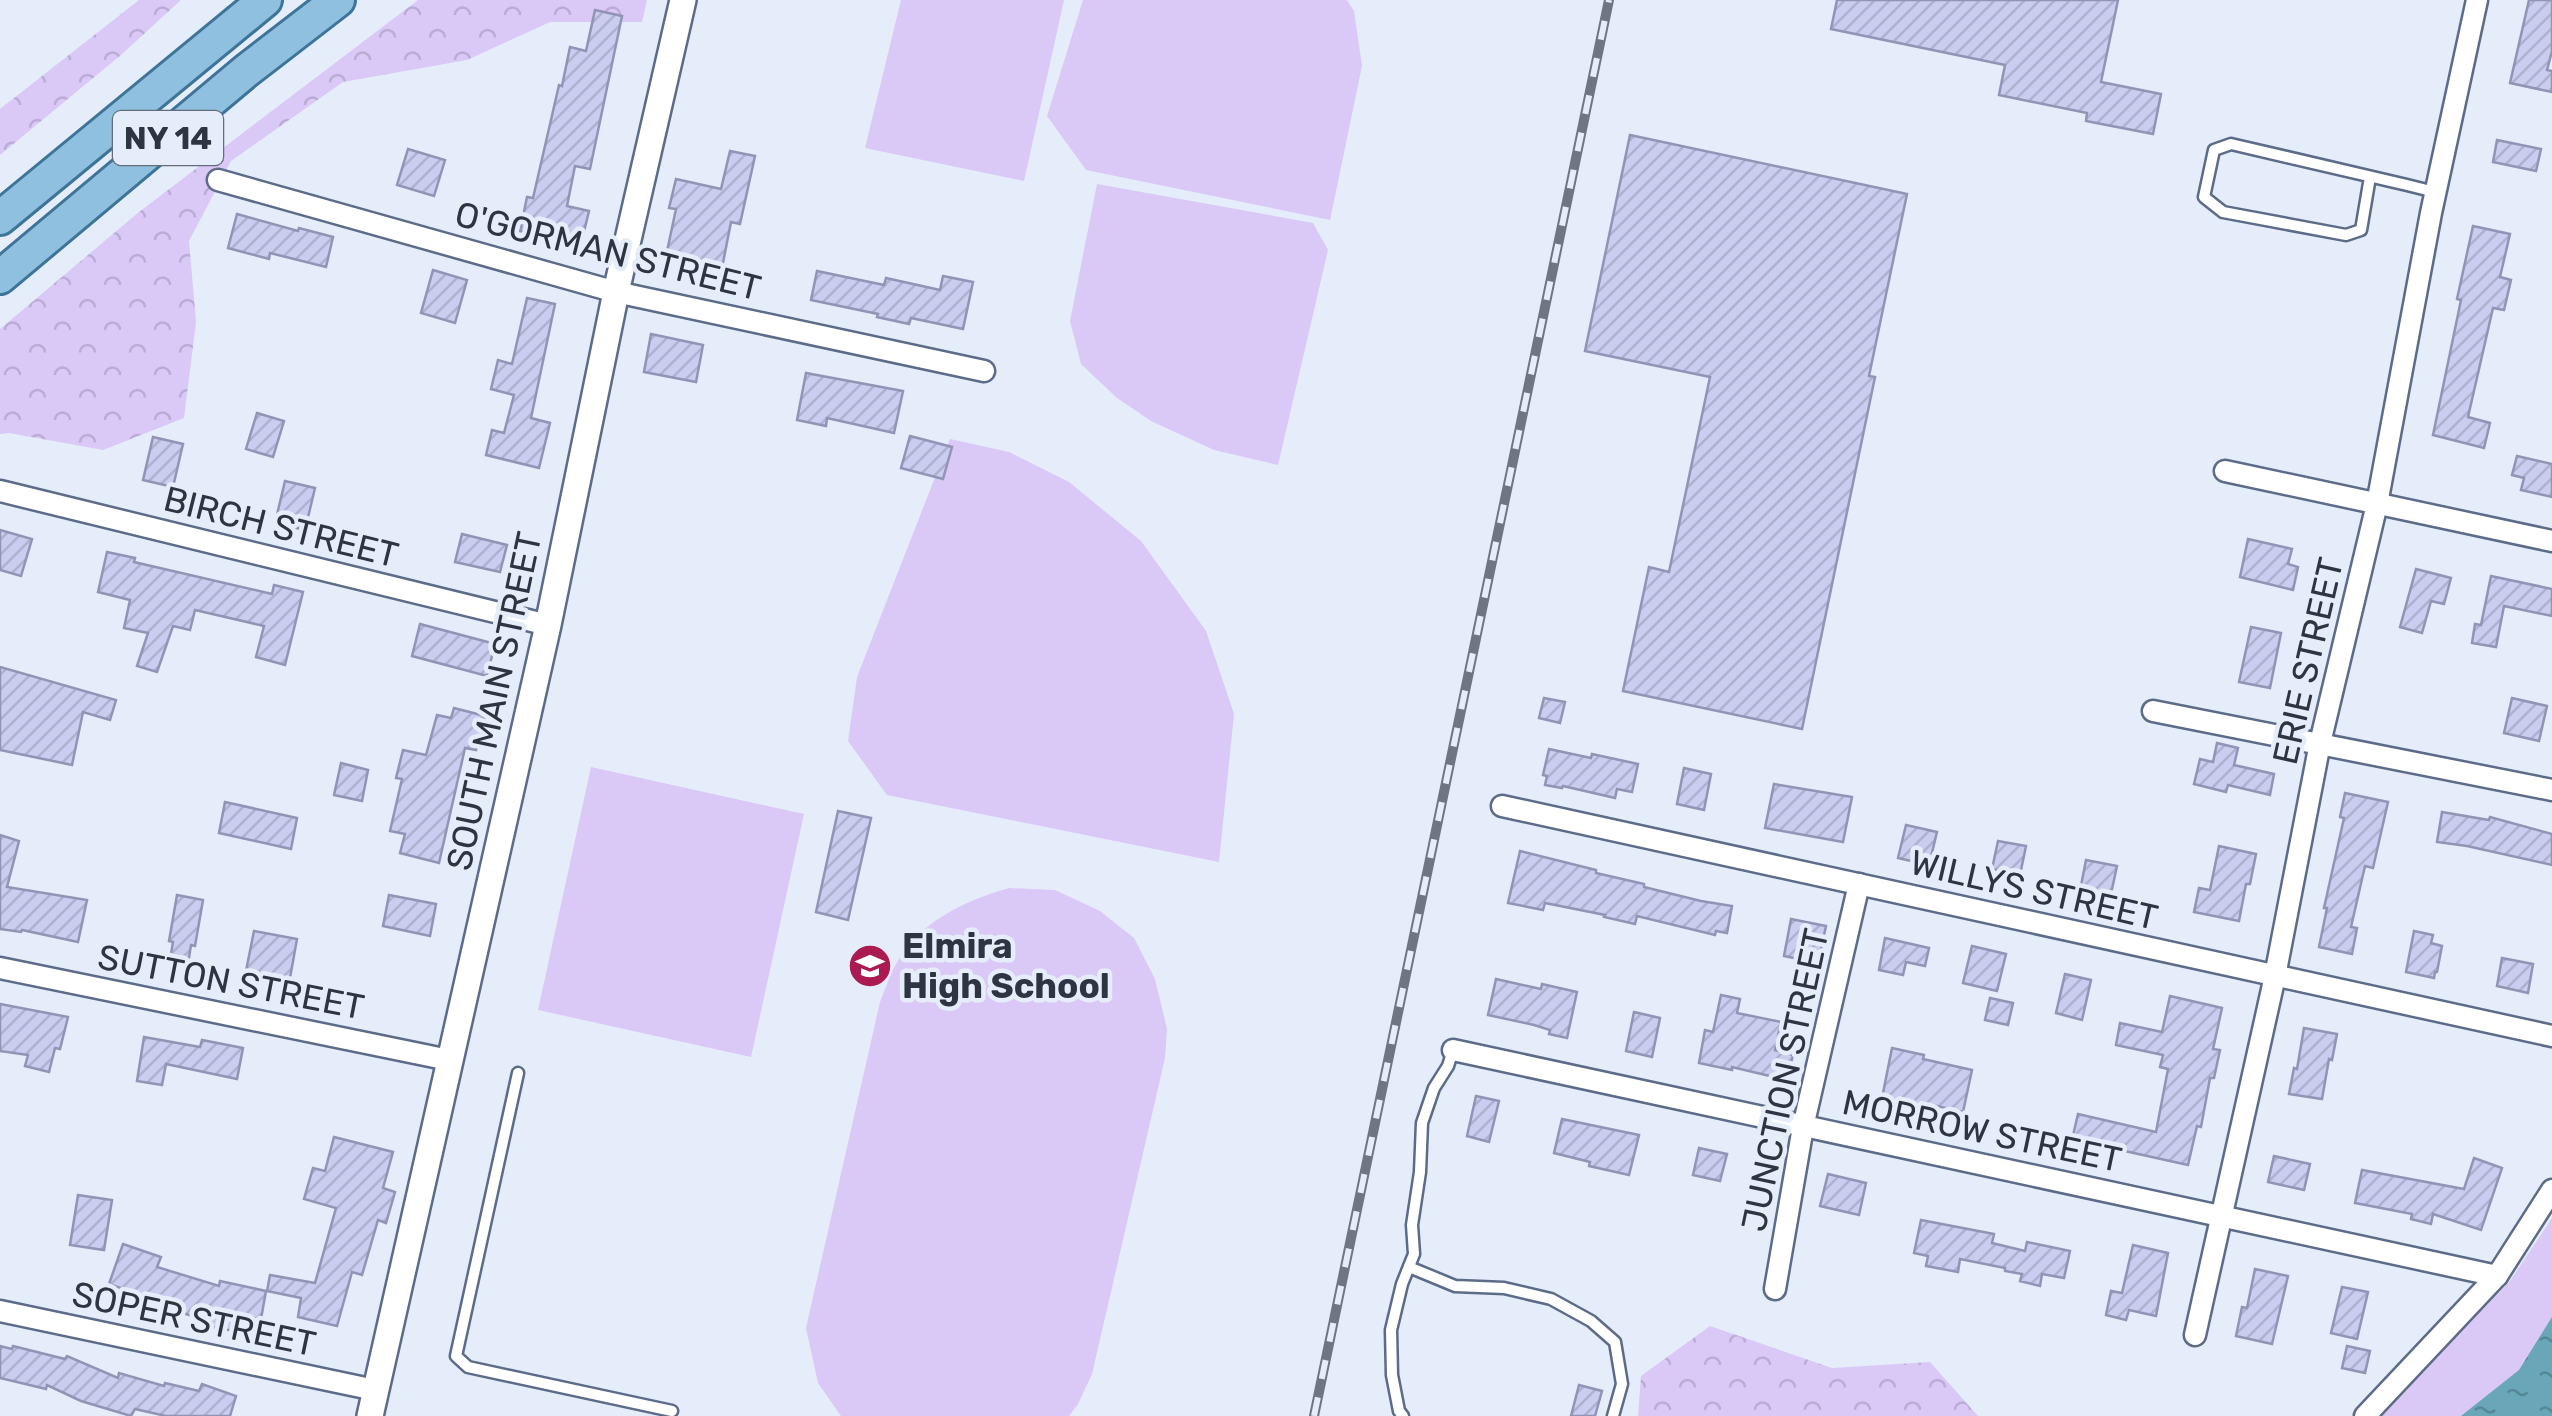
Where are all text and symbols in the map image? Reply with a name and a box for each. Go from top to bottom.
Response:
road number: NY 14 [113,111,223,165]
street label: O'GORMAN STREET [451,193,765,309]
street label: BIRCH STREET [159,478,403,576]
street label: SOUTH MAIN STREET [438,528,550,874]
street label: ERIE STREET [2264,554,2352,768]
street label: WILLYS STREET [1906,841,2162,939]
place label: Elmira High School [902,925,1110,1007]
street label: JUNCTION STREET [1732,925,1838,1235]
street label: SUTTON STREET [94,936,368,1028]
school or university icon: Elmira High School [847,943,893,989]
street label: MORROW STREET [1839,1081,2125,1181]
street label: SOPER STREET [68,1273,320,1365]

